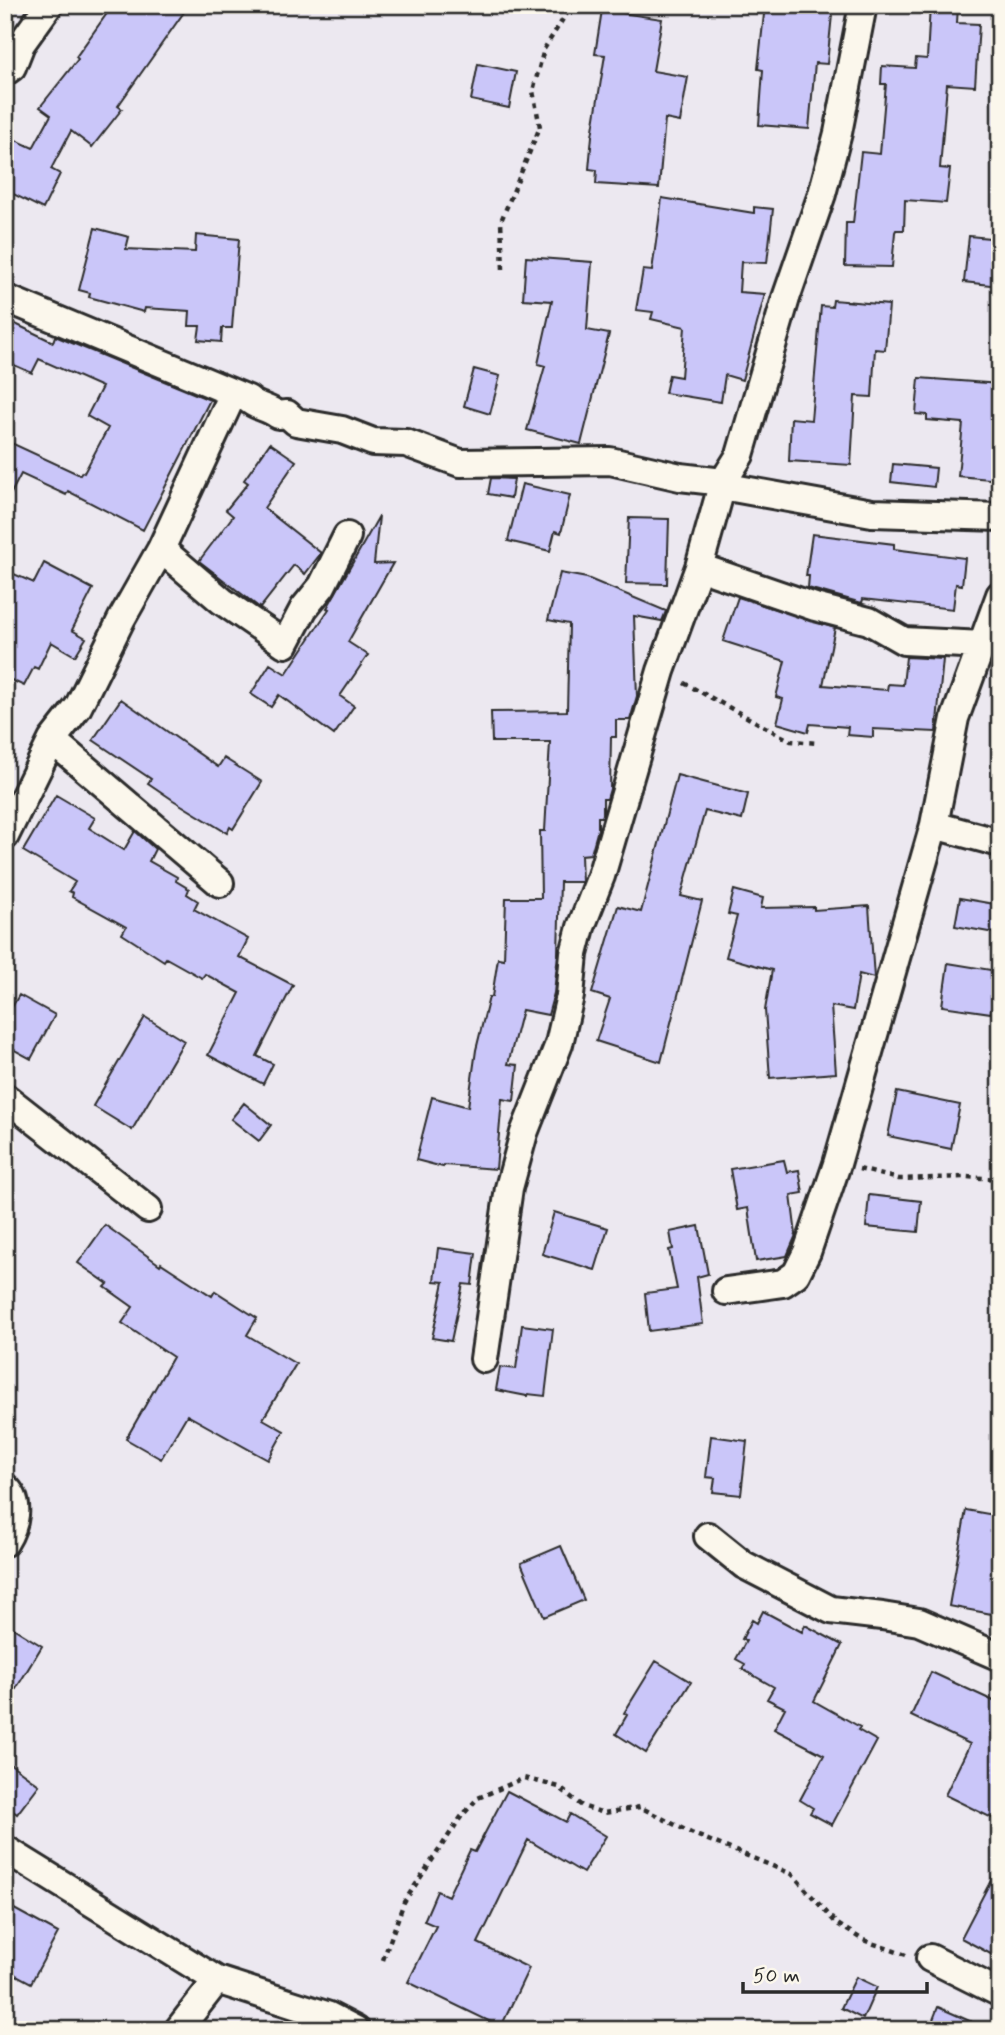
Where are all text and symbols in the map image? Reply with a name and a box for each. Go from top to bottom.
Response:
scale bar [743,1951,926,1995]
text: 50 m [753,1962,800,1990]

